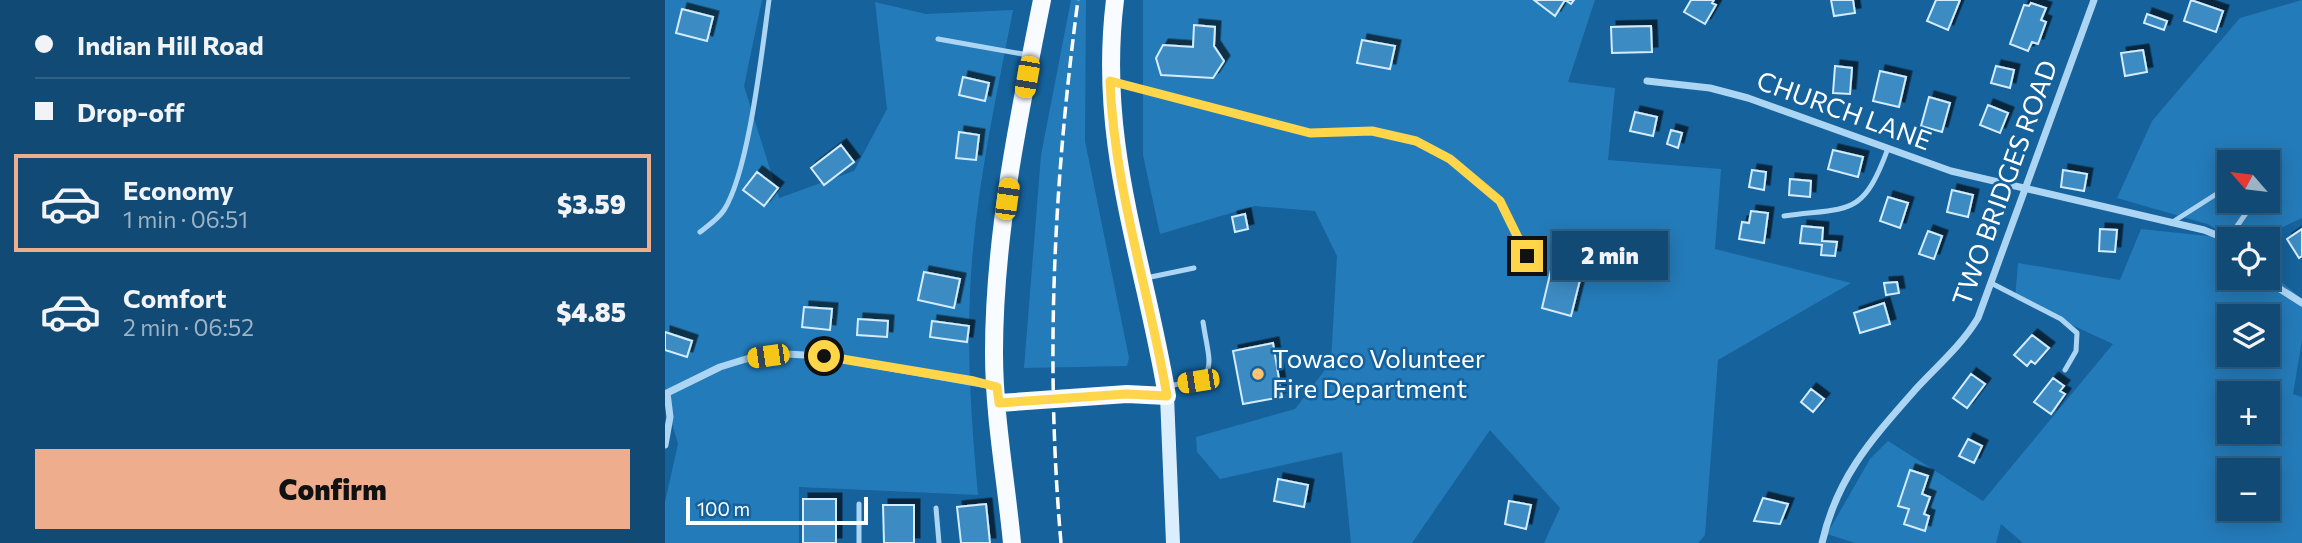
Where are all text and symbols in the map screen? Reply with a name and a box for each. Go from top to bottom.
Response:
text: Indian Hill Road [77,29,264,60]
car [1014,54,1041,100]
street label: TWO BRIDGES ROAD [1945,56,2062,309]
street label: CHURCH LANE [1753,64,1936,156]
text: Drop-off [77,96,184,127]
north arrow [2217,150,2280,214]
map controls [2217,150,2280,521]
icon: car [39,172,102,235]
text: Economy [123,174,234,205]
car [994,177,1021,221]
text: $3.59 [557,188,626,219]
text: 1 min · 06:51 [123,205,248,233]
button: locate [2217,227,2280,290]
callout: 2 min [1551,232,1667,280]
route end [1511,240,1543,272]
text: 2 min [1581,241,1639,269]
icon: car [39,280,102,343]
text: Comfort [123,282,226,313]
text: $4.85 [556,296,626,327]
button: layers [2217,304,2280,367]
text: 2 min · 06:52 [123,313,254,341]
route start [808,340,840,372]
place label: Towaco Volunteer Fire Department [1272,342,1485,403]
car [746,343,791,369]
marker: Towaco Volunteer Fire Department [1250,366,1266,382]
car [1176,367,1221,395]
button: + [2217,381,2280,444]
button: Confirm [35,449,630,529]
button: − [2217,458,2280,521]
scale bar [686,494,868,526]
text: 100 m [697,497,750,520]

